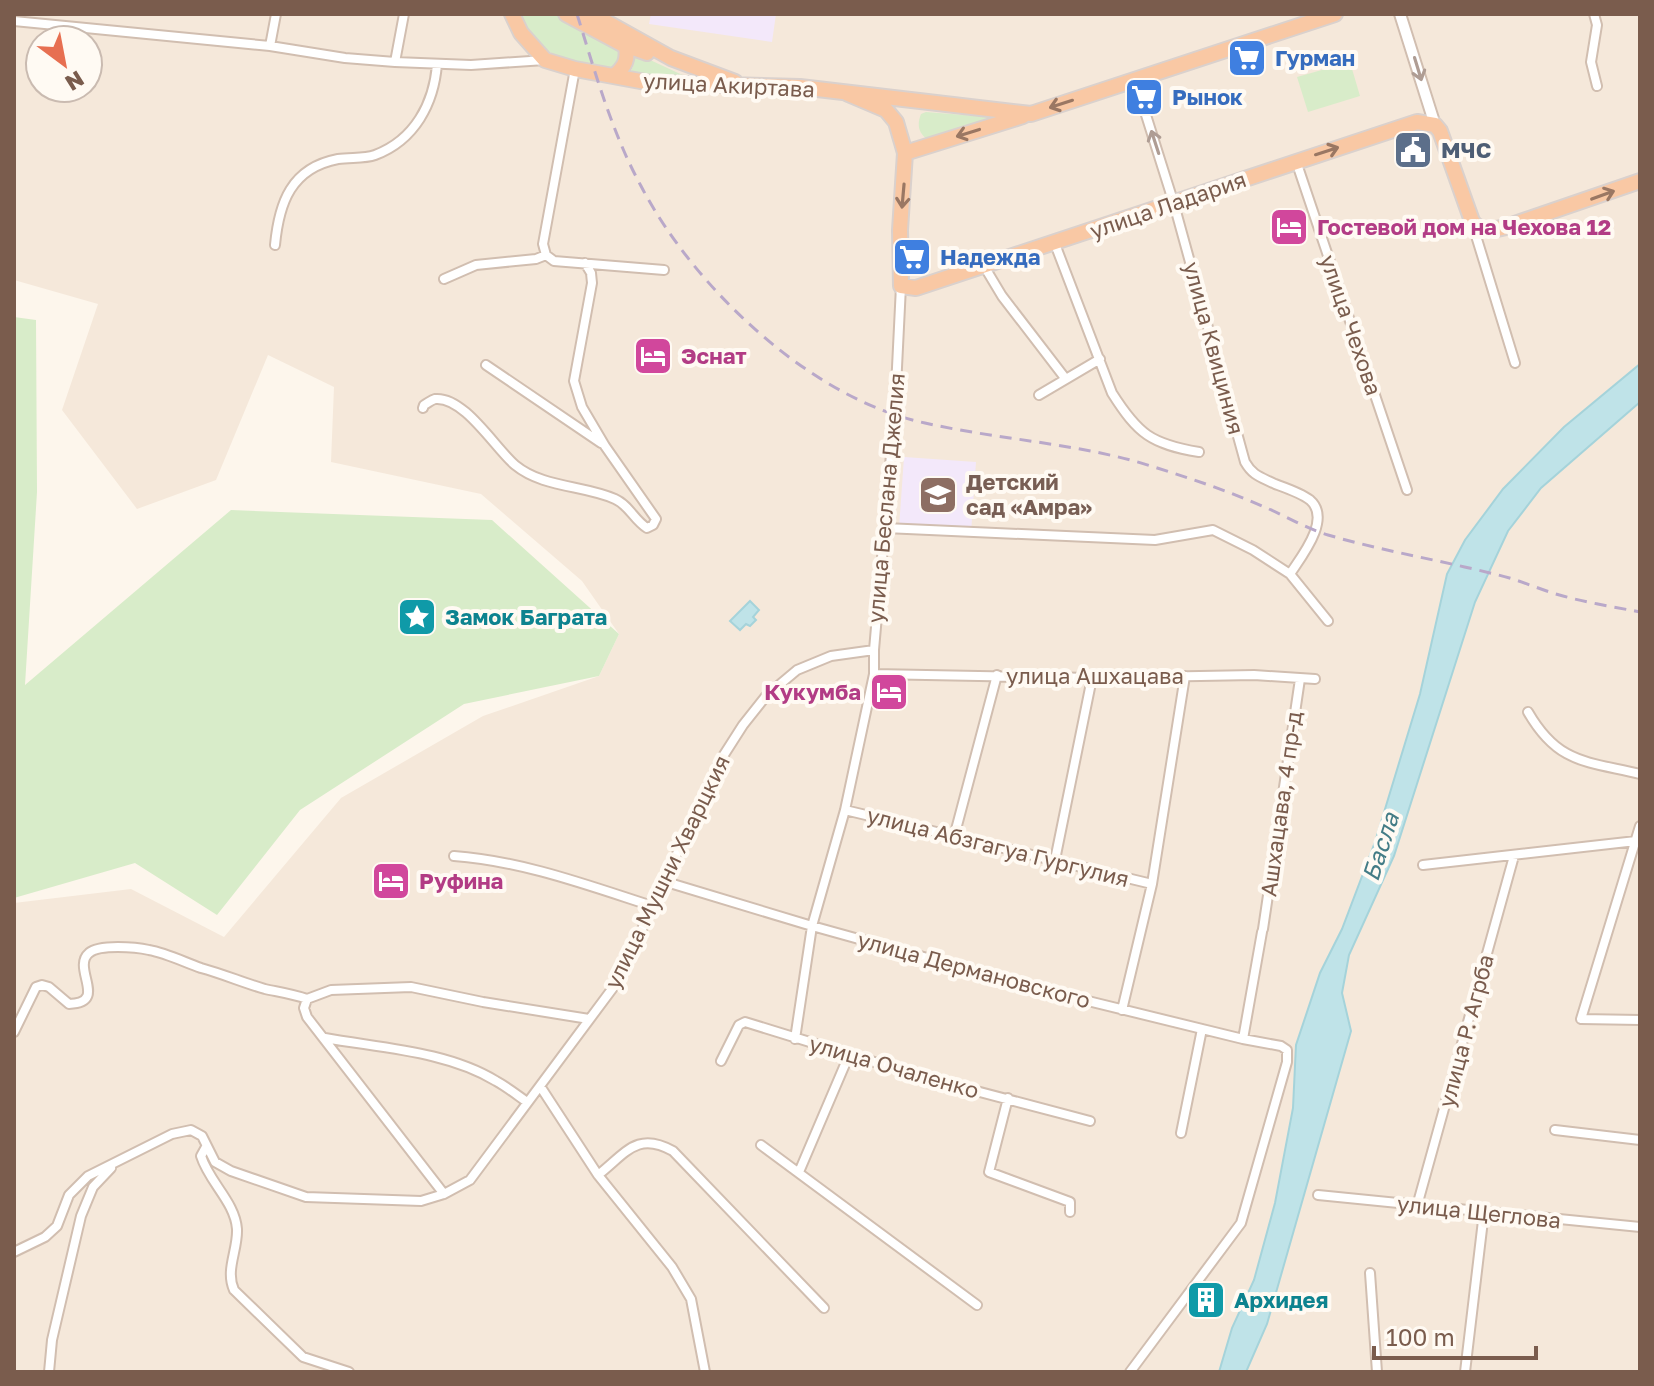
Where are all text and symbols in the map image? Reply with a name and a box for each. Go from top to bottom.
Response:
north arrow [24,24,104,104]
supermarket icon: Гурман [1226,37,1268,79]
place label: Гурман [1275,44,1355,71]
one-way arrow [1411,57,1426,82]
text: N [61,66,89,97]
street label: улица Акиртава [643,67,815,102]
supermarket icon: Рынок [1123,76,1165,118]
place label: Рынок [1172,83,1243,110]
one-way arrow [1048,97,1073,112]
one-way arrow [956,127,981,142]
one-way arrow [1146,129,1161,154]
public building icon: МЧС [1392,129,1434,171]
place label: МЧС [1441,136,1491,163]
one-way arrow [1314,143,1340,158]
street label: улица Ладария [1086,165,1250,244]
one-way arrow [895,182,910,209]
one-way arrow [1590,187,1614,201]
hotel icon: Гостевой дом на Чехова 12 [1268,206,1310,248]
place label: Гостевой дом на Чехова 12 [1317,213,1611,240]
supermarket icon: Надежда [891,236,933,278]
place label: Надежда [940,243,1041,270]
street label: улица Чехова [1315,251,1388,399]
street label: улица Квициния [1178,259,1251,437]
hotel icon: Эснат [632,335,674,377]
place label: Эснат [681,342,747,369]
street label: улица Беслана Джелия [861,372,910,624]
place label: Детский сад «Амра» [966,468,1092,520]
school or university icon: Детский сад «Амра» [917,474,959,516]
place icon: Замок Баграта [396,596,438,638]
place label: Замок Баграта [445,603,607,630]
street label: улица Ашхацава [1006,662,1184,689]
hotel icon: Кукумба [868,671,910,713]
place label: Кукумба [764,678,861,705]
street label: Ашхацава, 4 пр-д [1254,710,1307,898]
street label: улица Мушни Хварцкия [598,751,735,993]
street label: улица Абзгагуа Гургулия [864,801,1132,892]
water label: Басла [1355,807,1405,884]
hotel icon: Руфина [370,860,412,902]
place label: Руфина [419,867,503,894]
street label: улица Дермановского [855,925,1093,1014]
street label: улица Р. Агрба [1432,951,1499,1110]
street label: улица Очаленко [806,1029,982,1104]
street label: улица Щеглова [1396,1189,1562,1234]
building icon: Архидея [1185,1279,1227,1321]
place label: Архидея [1234,1286,1328,1313]
scale bar [1374,1310,1536,1360]
text: 100 m [1386,1322,1455,1351]

